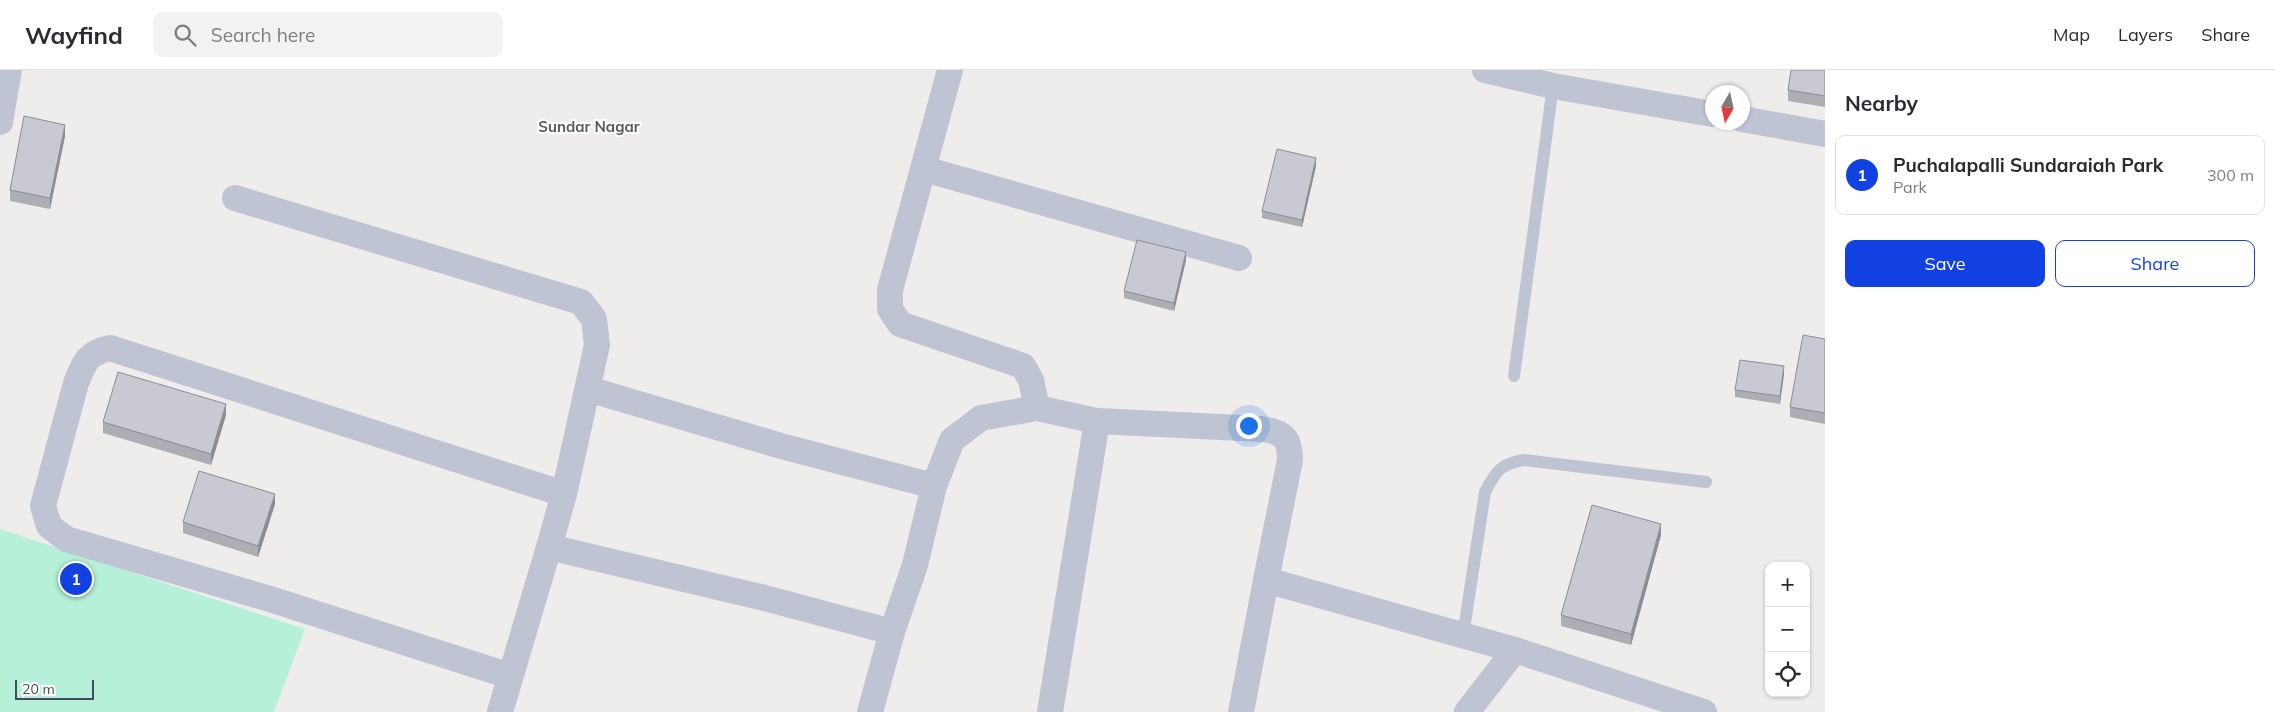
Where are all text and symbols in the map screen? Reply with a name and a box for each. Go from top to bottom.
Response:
search box [153,12,503,57]
text: Wayfind [25,20,123,50]
icon: search [171,21,199,49]
text: Search here [211,23,315,47]
text: Map [2053,23,2090,46]
text: Layers [2118,23,2173,46]
text: Share [2201,23,2250,46]
north arrow [1705,85,1750,130]
text: Nearby [1845,90,1918,116]
district label: Sundar Nagar [538,117,640,136]
text: Puchalapalli Sundaraiah Park [1893,153,2163,177]
text: 1 [1857,165,1867,185]
text: 300 m [2207,165,2254,185]
text: Park [1893,177,1927,197]
button: Save [1845,240,2045,287]
button: Share [2055,240,2255,287]
your location [1236,413,1262,439]
pin: 1 [60,560,92,598]
map controls [1765,562,1810,697]
button: + [1765,562,1810,607]
button: − [1765,607,1810,652]
button: locate [1765,652,1810,697]
scale bar [15,677,94,700]
text: 20 m [22,680,55,698]

